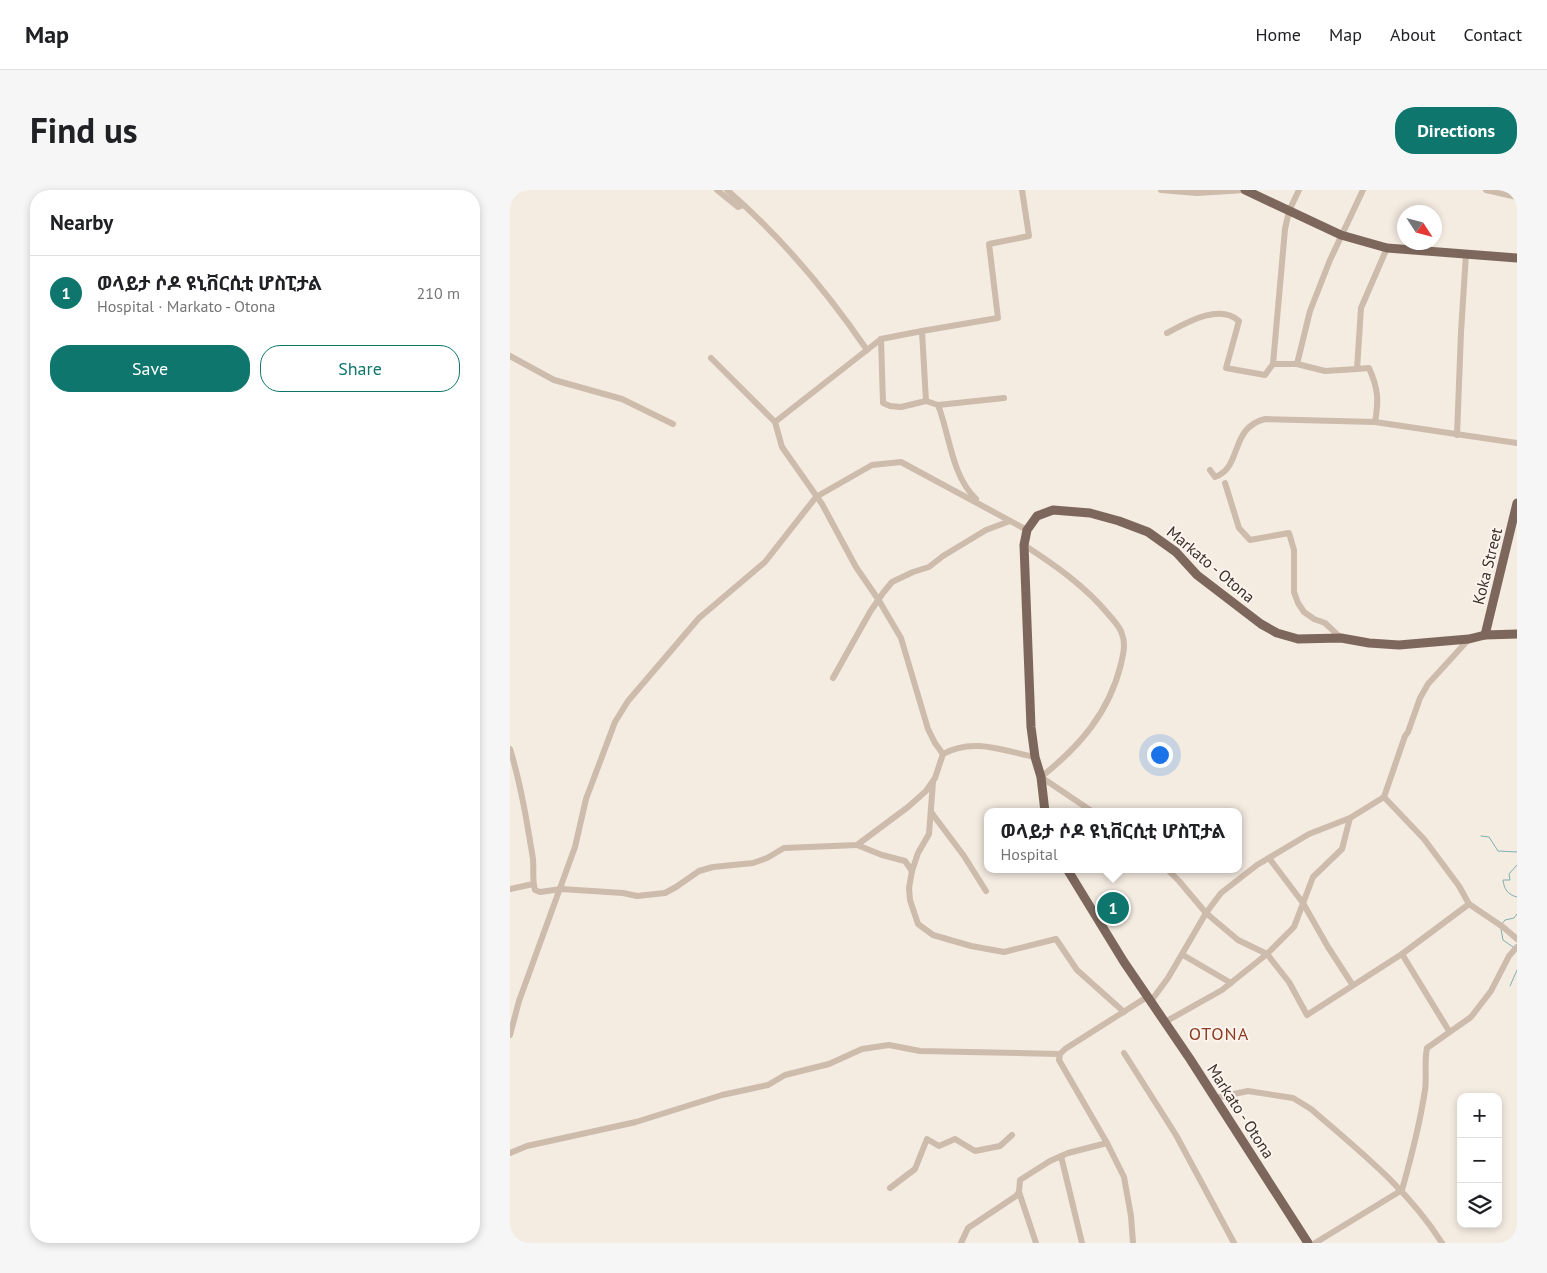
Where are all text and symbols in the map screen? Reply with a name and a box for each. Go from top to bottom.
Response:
text: Map [25,19,69,50]
text: Home [1255,23,1301,46]
text: Map [1329,23,1362,46]
text: About [1390,23,1436,46]
text: Contact [1464,23,1522,46]
text: Find us [30,107,138,153]
button: Directions [1395,107,1517,154]
north arrow [1397,205,1442,250]
text: Nearby [50,209,113,236]
text: ወላይታ ሶዶ ዩኒቨርሲቲ ሆስፒታል [97,271,322,295]
text: 1 [61,283,71,303]
text: 210 m [417,283,460,303]
text: Hospital · Markato - Otona [97,296,276,316]
button: Save [50,345,250,392]
button: Share [260,345,460,392]
street label: Markato - Otona [1163,521,1259,607]
street label: Koka Street [1468,525,1506,606]
your location [1147,742,1173,768]
popup [984,808,1242,873]
text: ወላይታ ሶዶ ዩኒቨርሲቲ ሆስፒታል [1001,819,1225,843]
text: Hospital [1001,844,1058,864]
pin: 1 [1097,889,1129,927]
district label: OTONA [1189,1022,1249,1045]
street label: Markato - Otona [1203,1060,1279,1162]
map controls [1457,1093,1502,1228]
button: + [1457,1093,1502,1138]
button: − [1457,1138,1502,1183]
button: layers [1457,1183,1502,1228]

